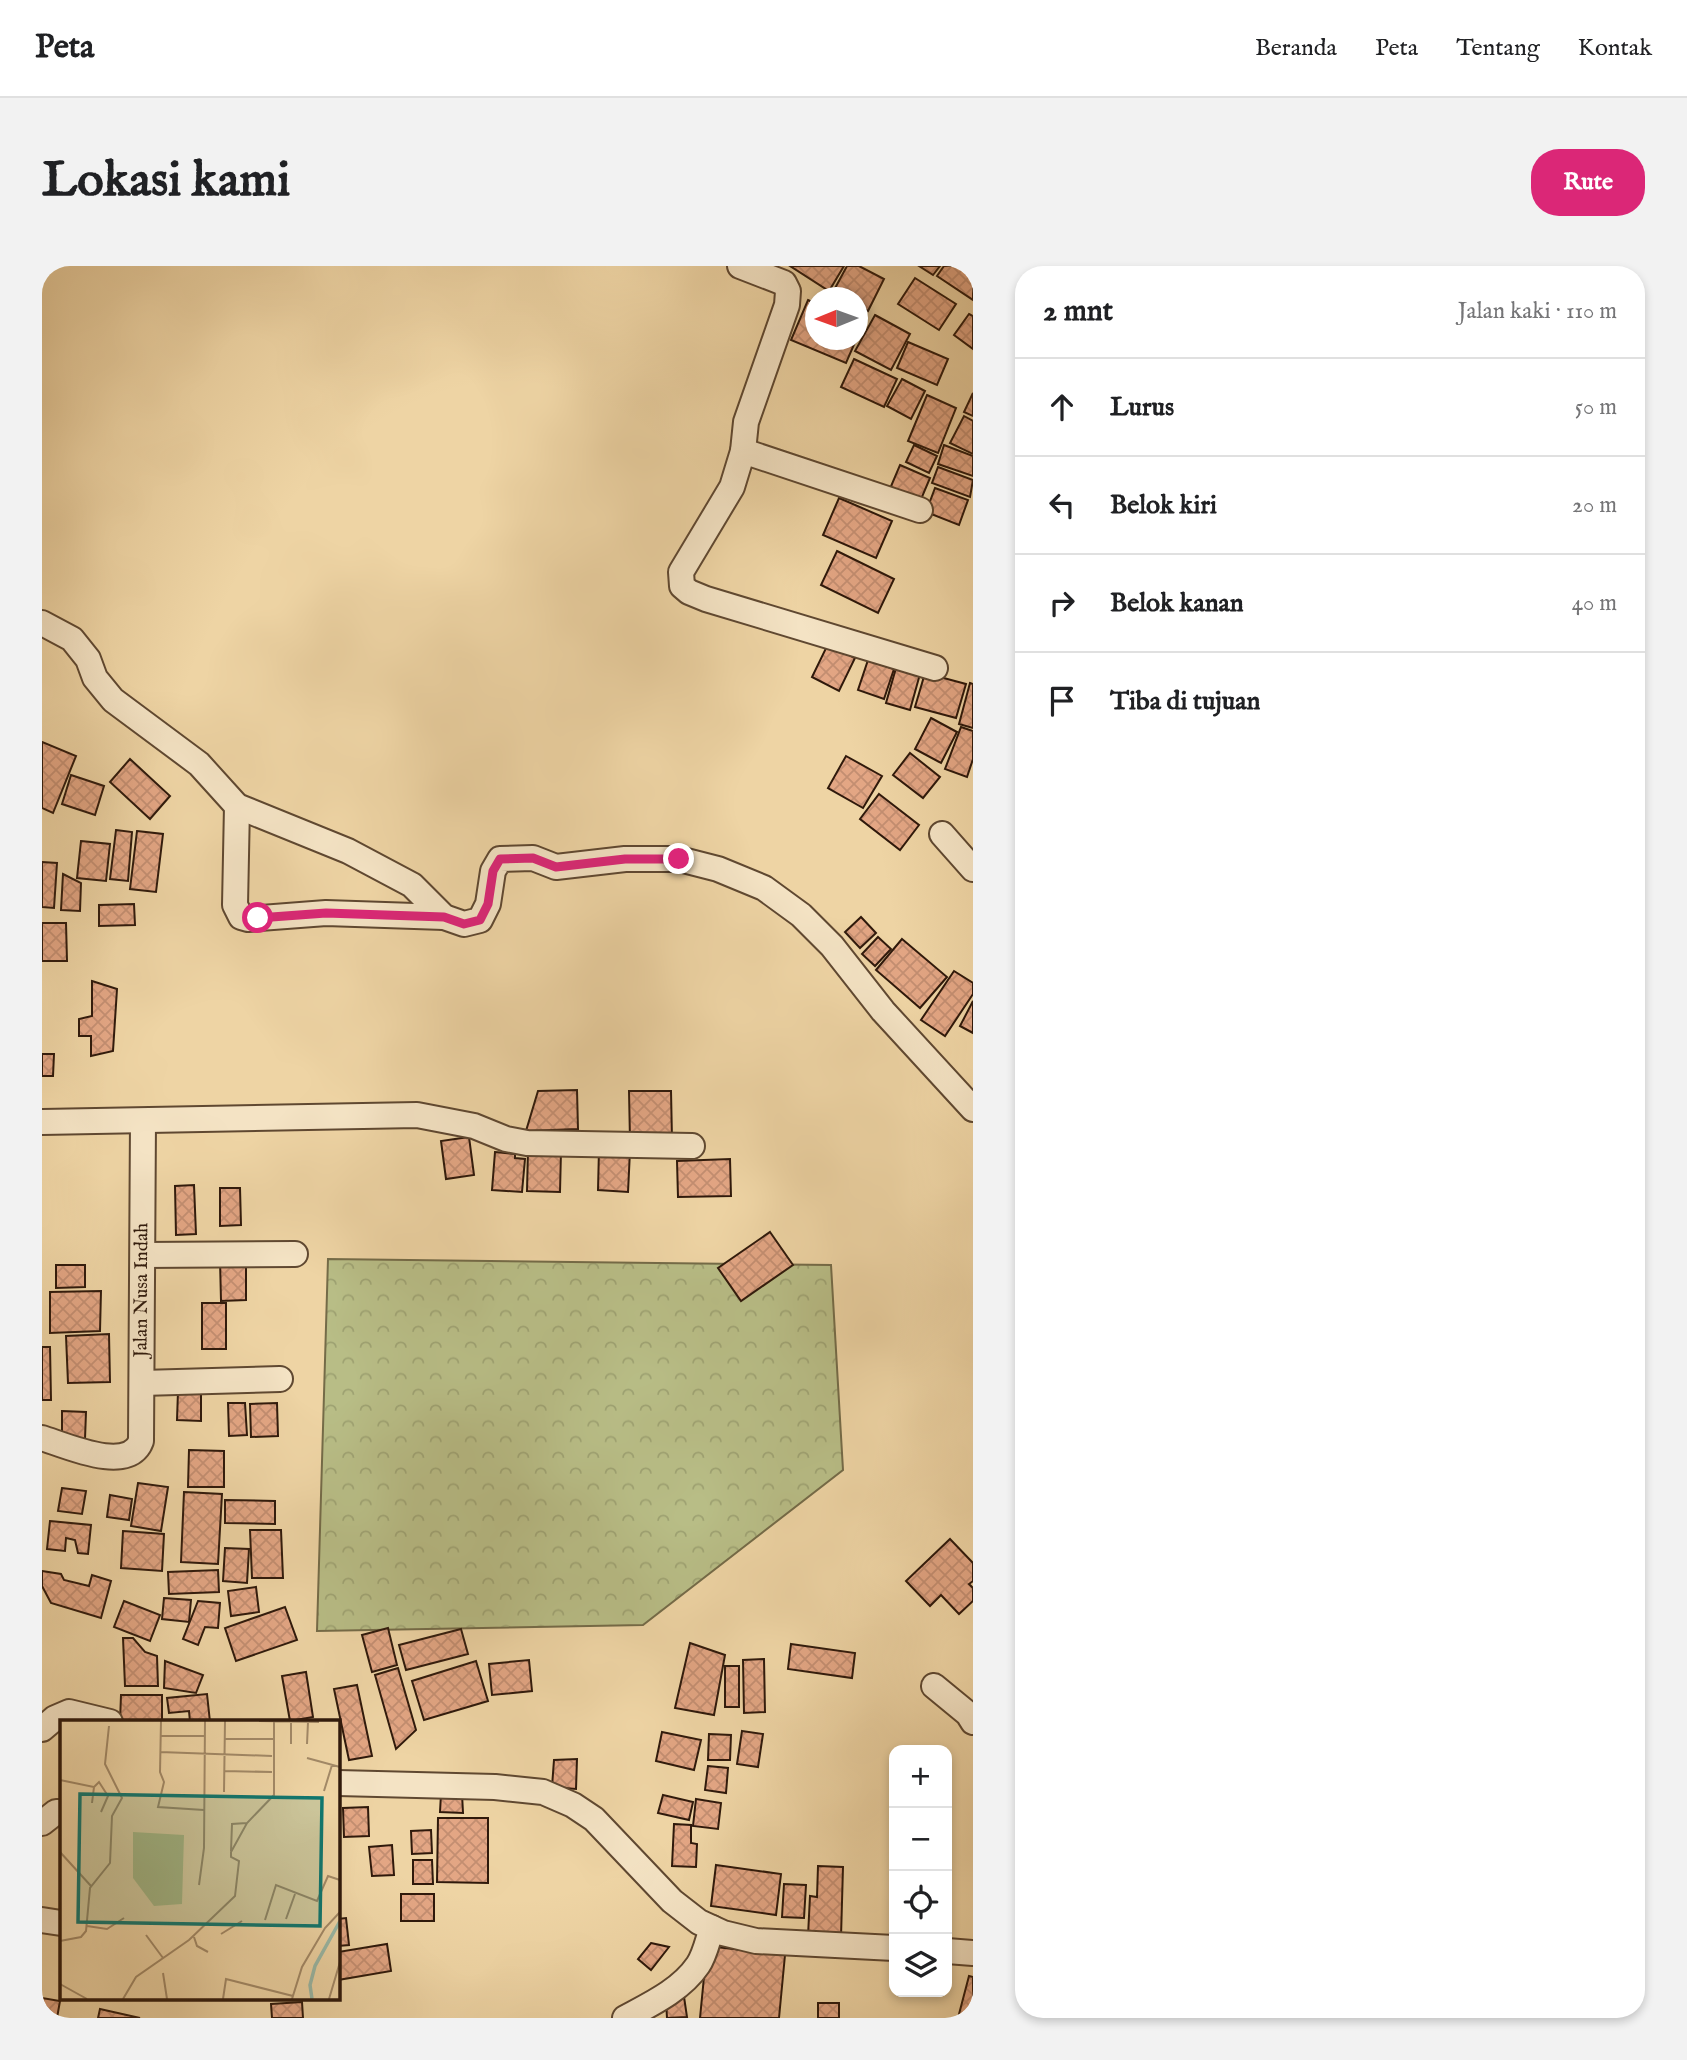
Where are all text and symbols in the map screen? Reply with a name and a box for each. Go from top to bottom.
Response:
text: Peta [35,27,94,69]
text: Beranda [1255,33,1337,64]
text: Peta [1375,33,1418,64]
text: Tentang [1456,33,1540,64]
text: Kontak [1578,33,1652,64]
button: Rute [1531,149,1645,216]
text: Lokasi kami [42,151,290,213]
north arrow [805,287,868,350]
text: 2 mnt [1043,293,1113,331]
text: Jalan kaki · 110 m [1458,297,1617,326]
icon: ahead [1043,388,1081,426]
text: Lurus [1110,391,1174,424]
text: 50 m [1575,393,1617,422]
icon: left [1043,486,1081,524]
text: Belok kiri [1110,489,1217,522]
text: 20 m [1572,491,1617,520]
icon: right [1043,584,1081,622]
text: Belok kanan [1110,587,1244,620]
text: 40 m [1572,589,1617,618]
icon: arrive [1043,682,1081,720]
text: Tiba di tujuan [1110,685,1260,718]
route end [663,843,694,874]
route start [242,902,273,933]
street label: Jalan Nusa Indah [130,1223,154,1360]
inset map [60,1720,340,2000]
map controls [889,1745,952,1997]
button: + [889,1745,952,1808]
button: − [889,1808,952,1871]
button: locate [889,1871,952,1934]
button: layers [889,1934,952,1997]

